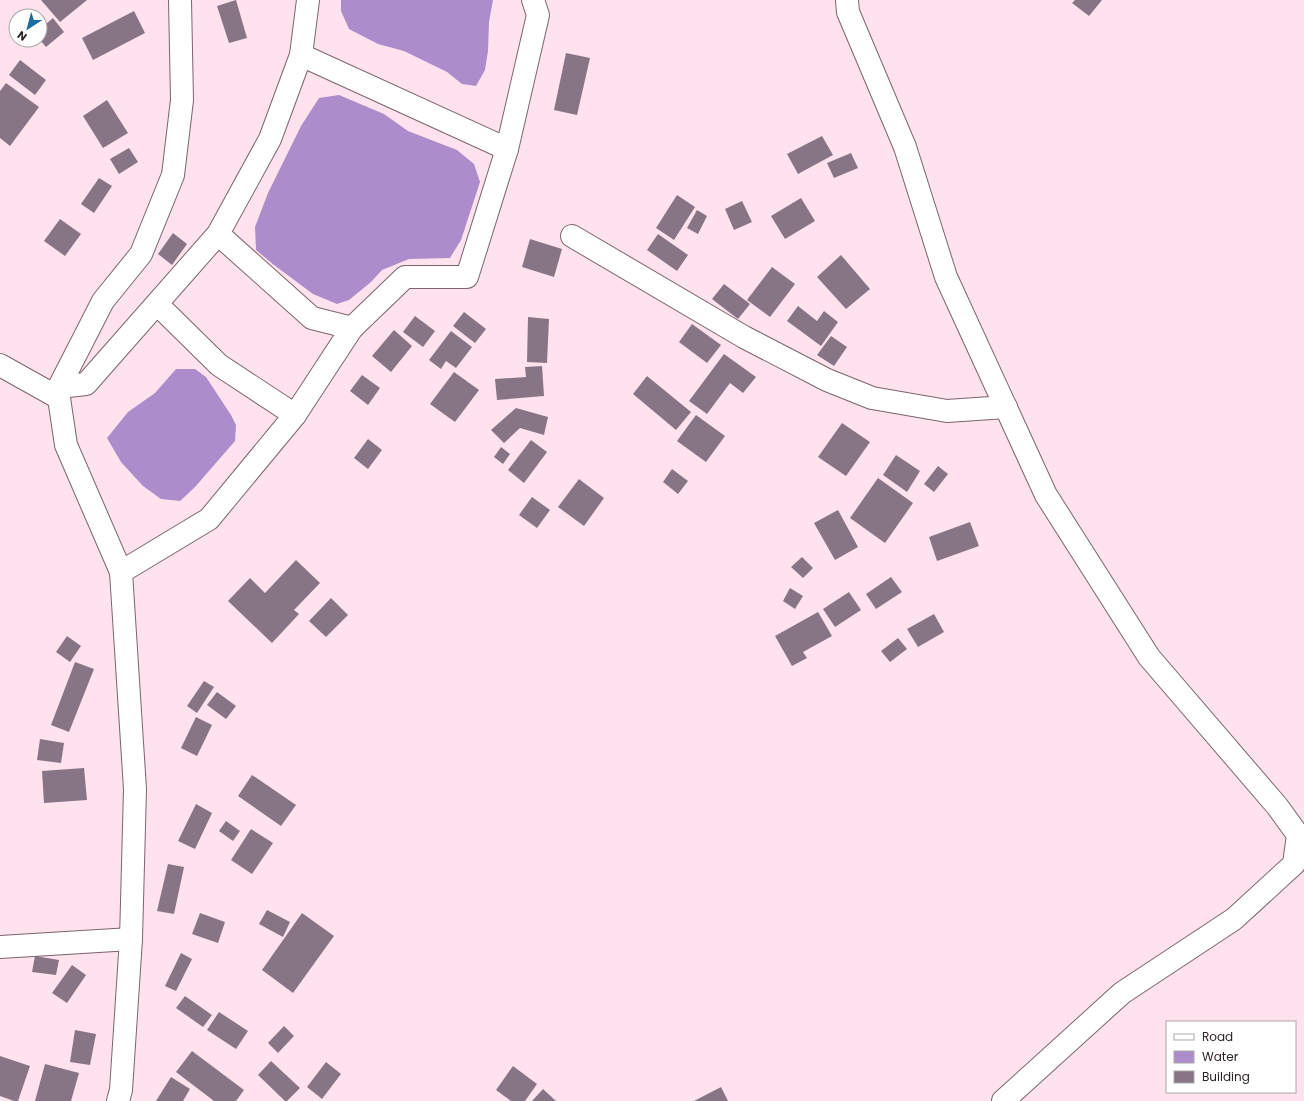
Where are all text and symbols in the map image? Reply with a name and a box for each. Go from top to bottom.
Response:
north arrow [8,8,48,48]
text: N [14,27,30,45]
legend [1166,1021,1296,1093]
text: Road [1202,1028,1233,1045]
text: Water [1202,1048,1239,1065]
text: Building [1202,1068,1250,1085]

